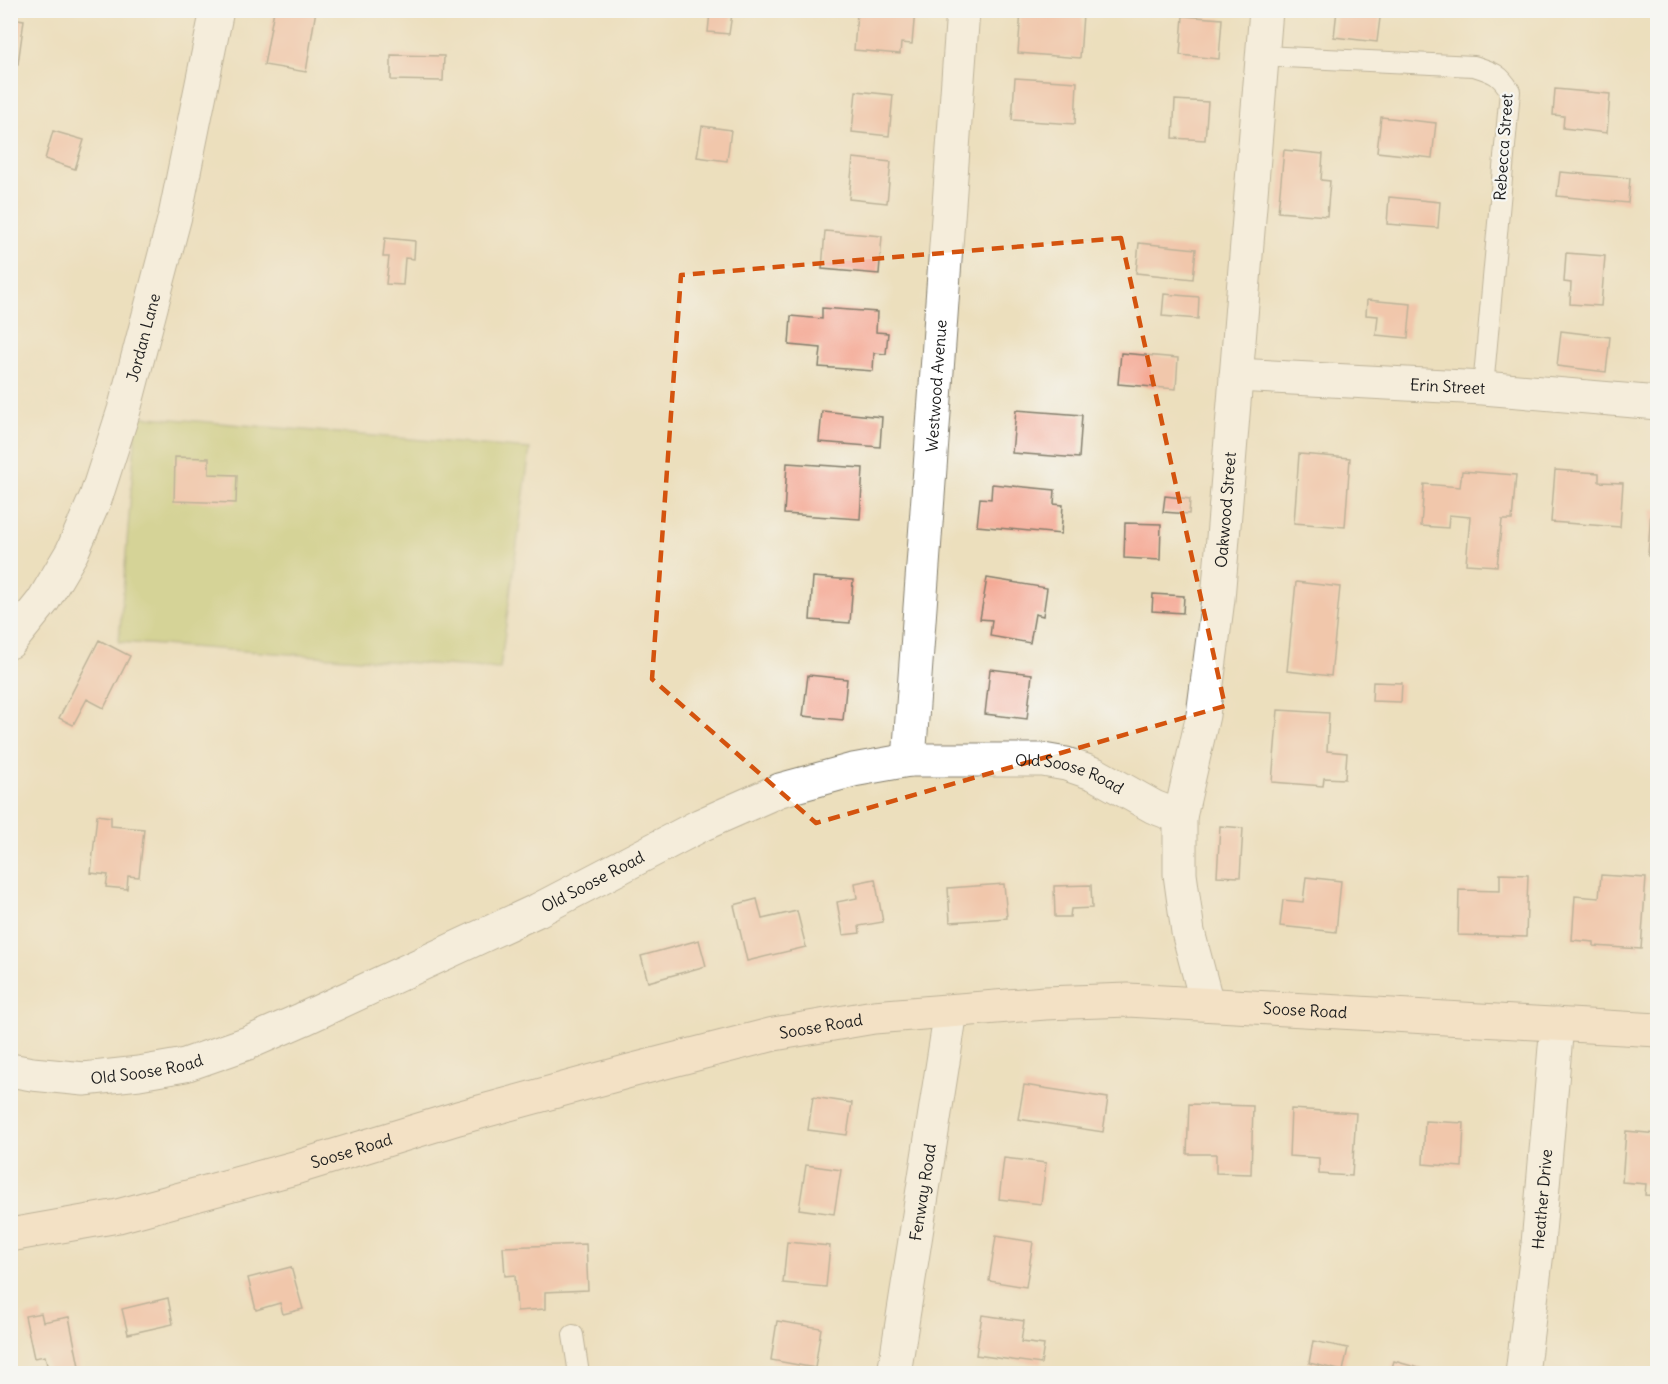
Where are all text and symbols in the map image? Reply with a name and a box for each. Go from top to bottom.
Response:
street label: Rebecca Street [1489,92,1517,201]
street label: Jordan Lane [122,291,164,384]
street label: Westwood Avenue [921,319,951,453]
street label: Erin Street [1410,374,1486,398]
street label: Oakwood Street [1211,450,1240,569]
street label: Old Soose Road [1015,750,1127,798]
street label: Old Soose Road [538,846,648,917]
street label: Soose Road [1263,998,1348,1022]
street label: Soose Road [778,1009,864,1043]
street label: Old Soose Road [90,1050,205,1088]
street label: Soose Road [308,1129,395,1173]
street label: Fenway Road [905,1142,940,1242]
street label: Heather Drive [1528,1148,1556,1250]

